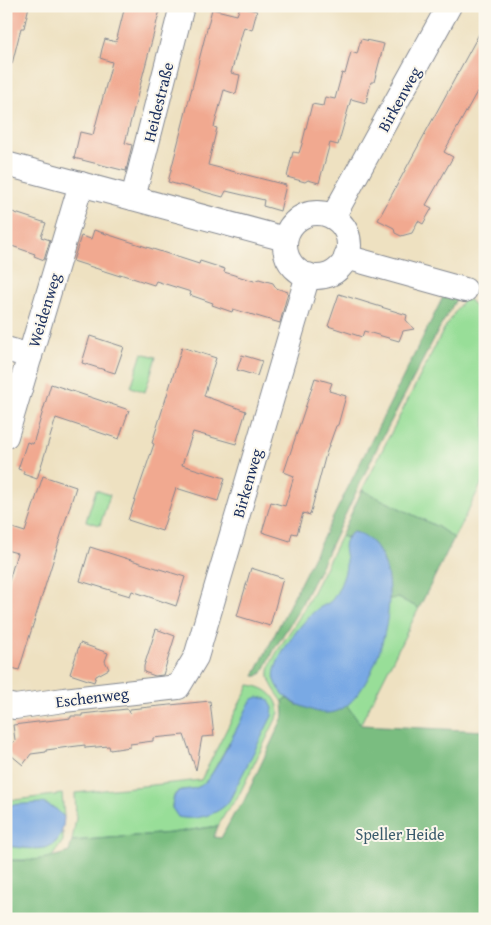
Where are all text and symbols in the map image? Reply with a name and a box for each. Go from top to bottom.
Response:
street label: Heidestraße [136,60,180,144]
street label: Birkenweg [371,62,427,136]
street label: Weidenweg [21,270,67,350]
street label: Birkenweg [226,446,268,520]
street label: Eschenweg [54,681,130,713]
park label: Speller Heide [355,822,445,846]

